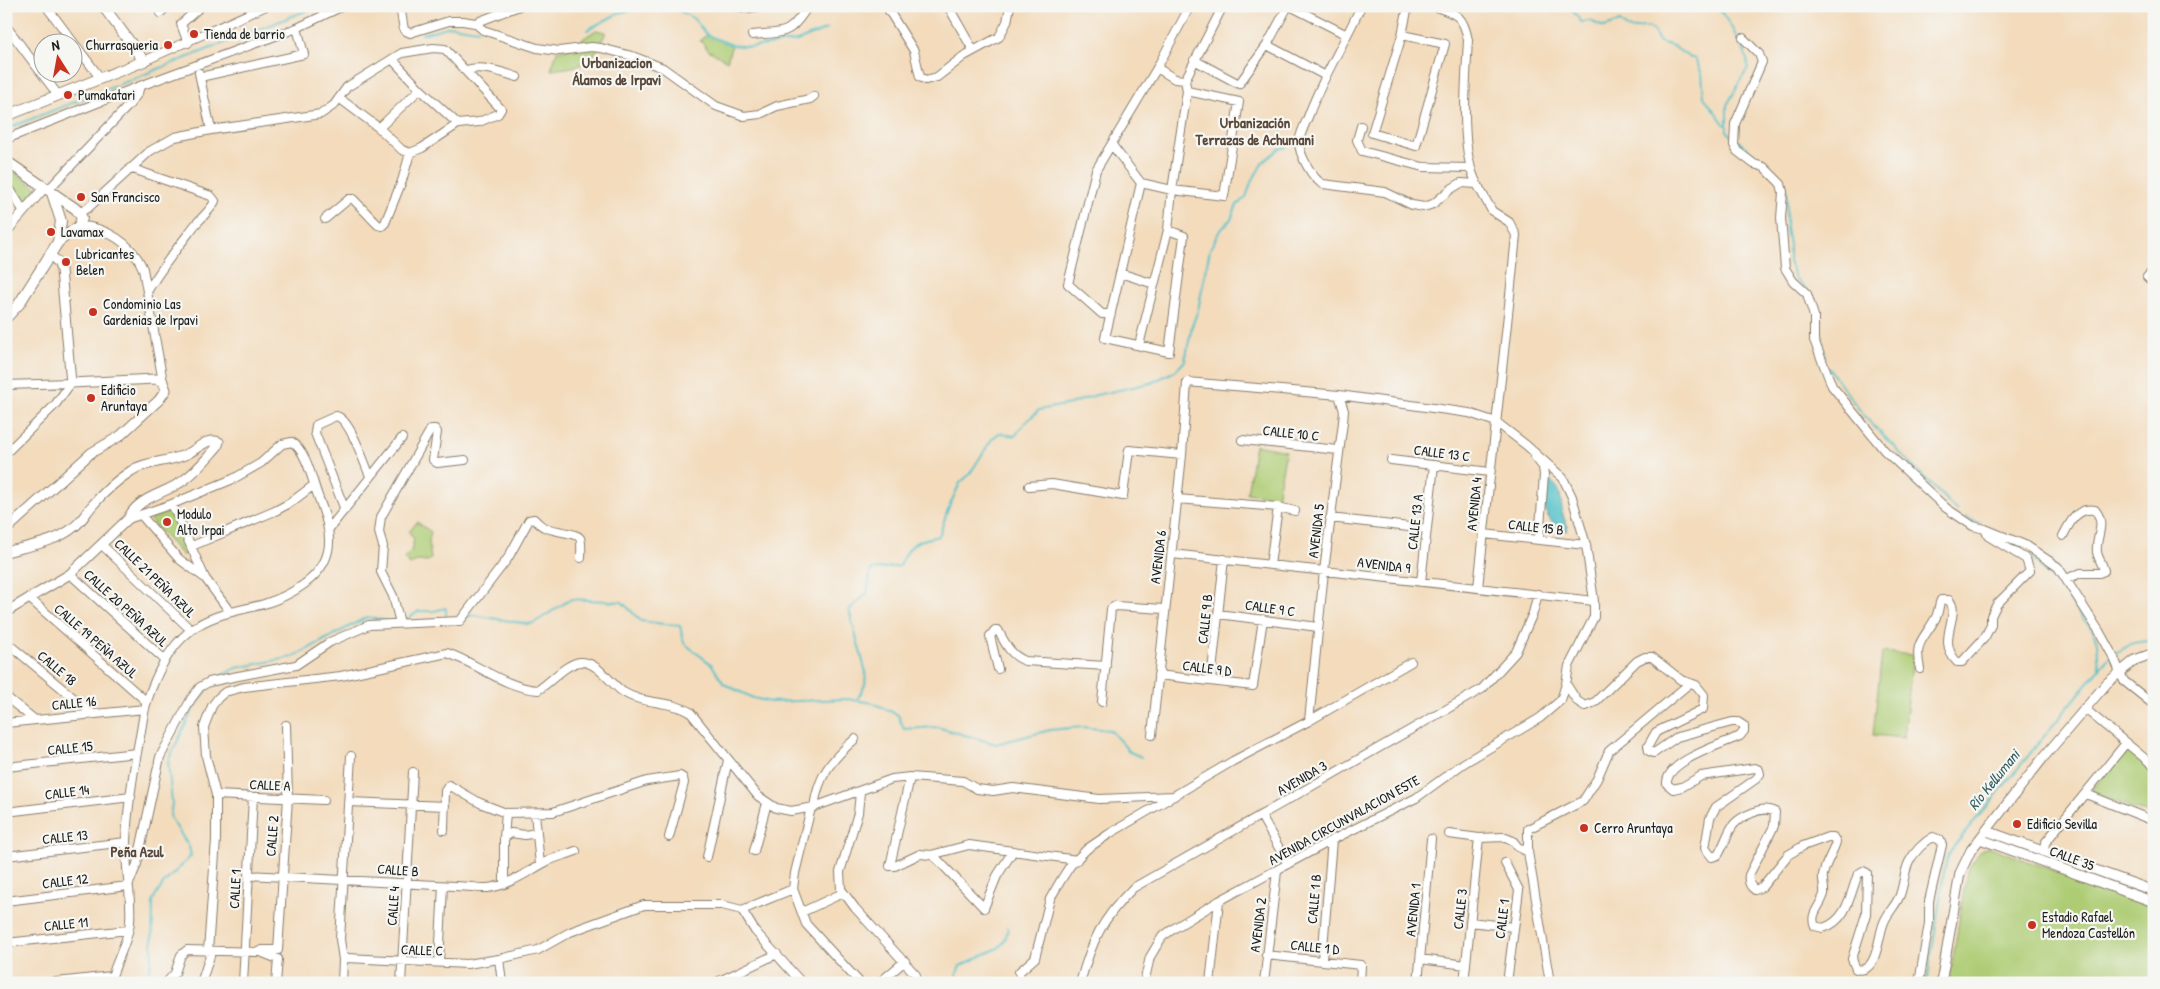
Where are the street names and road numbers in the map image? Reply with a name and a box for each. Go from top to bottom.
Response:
street label: CALLE 10 C [1262,420,1321,445]
street label: CALLE 13 C [1413,440,1472,465]
street label: AVENIDA 4 [1461,476,1486,532]
street label: CALLE 13 A [1402,493,1427,551]
street label: AVENIDA 5 [1303,503,1328,559]
street label: CALLE 15 B [1507,514,1565,539]
street label: AVENIDA 6 [1145,529,1170,585]
street label: CALLE 21 PEÑA AZUL [110,534,200,621]
street label: AVENIDA 9 [1356,552,1412,577]
street label: CALLE 20 PEÑA AZUL [80,565,173,651]
street label: CALLE 9 B [1192,593,1217,645]
street label: CALLE 9 C [1244,595,1297,620]
street label: CALLE 19 PEÑA AZUL [50,599,142,682]
street label: CALLE 18 [34,646,81,690]
street label: CALLE 9 D [1181,655,1233,680]
street label: CALLE 16 [51,691,98,714]
street label: CALLE 15 [46,736,94,759]
street label: AVENIDA 3 [1273,756,1330,799]
street label: AVENIDA CIRCUNVALACION ESTE [1265,770,1423,869]
street label: CALLE A [249,774,291,795]
street label: CALLE 14 [44,779,90,804]
street label: CALLE 2 [261,814,282,857]
street label: CALLE 13 [41,825,89,848]
street label: CALLE 35 [2047,841,2097,874]
street label: CALLE B [377,859,419,880]
street label: CALLE 12 [41,868,89,893]
street label: CALLE 1 [224,869,245,909]
street label: CALLE 1 B [1302,873,1325,925]
street label: AVENIDA 1 [1400,882,1425,938]
street label: CALLE 4 [382,886,403,926]
street label: CALLE 3 [1448,888,1471,930]
street label: AVENIDA 2 [1245,896,1270,953]
street label: CALLE 1 [1490,898,1513,940]
street label: CALLE 11 [43,912,89,935]
street label: CALLE 1 D [1290,934,1341,959]
street label: CALLE C [401,939,444,960]

